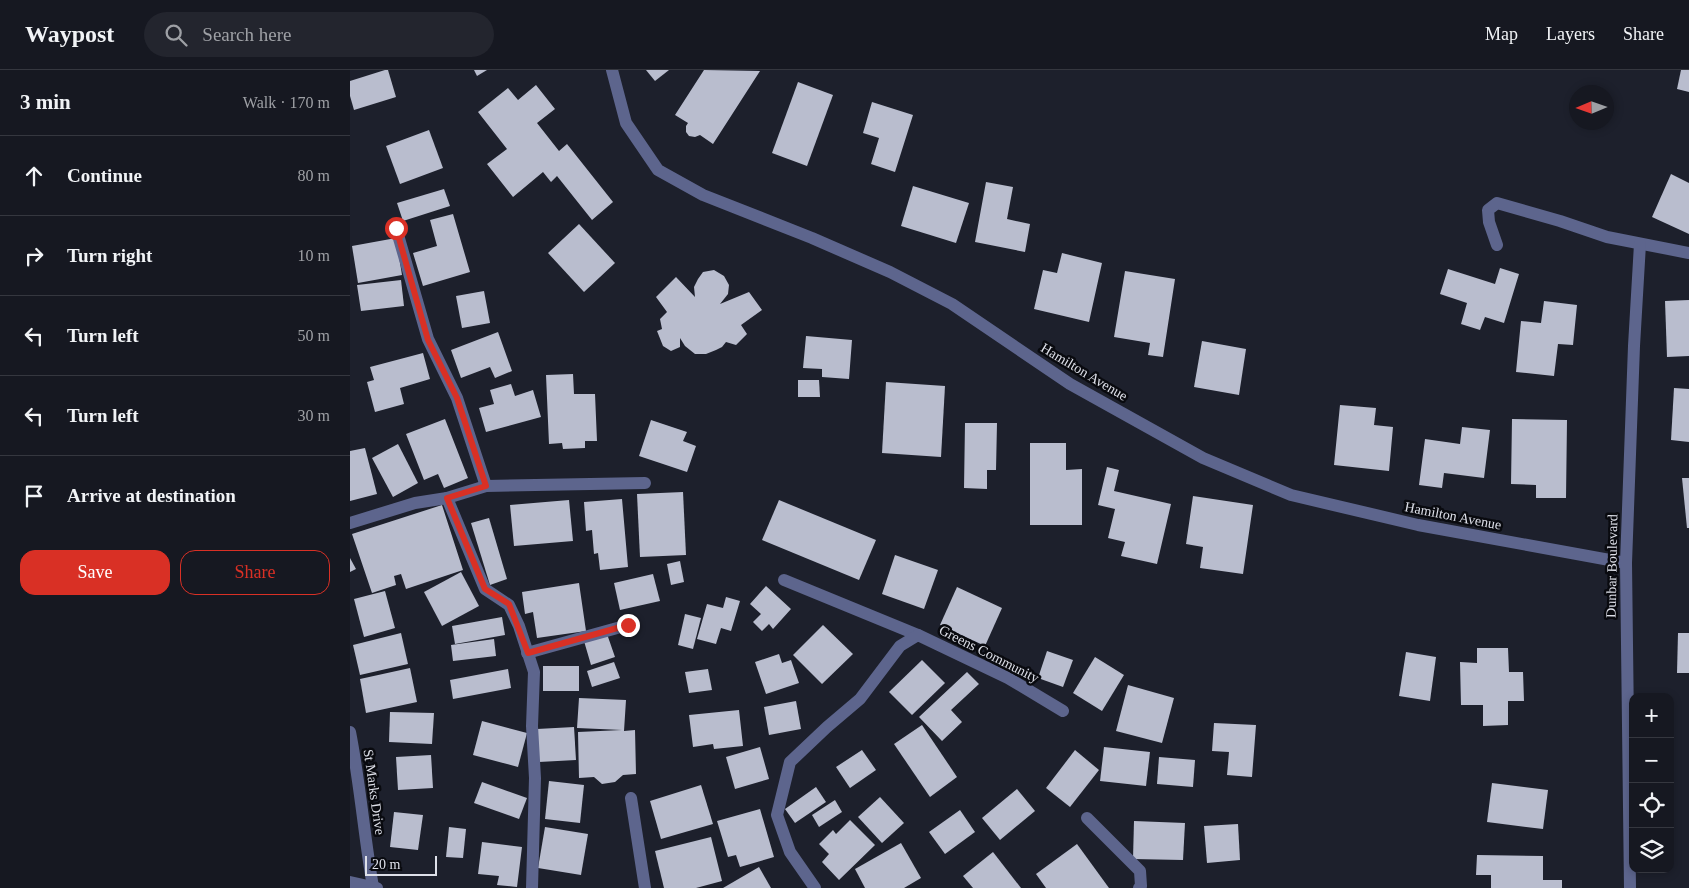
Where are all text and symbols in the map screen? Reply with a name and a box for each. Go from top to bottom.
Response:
search box [144,12,494,57]
text: Waypost [25,21,114,47]
icon: search [162,21,190,49]
text: Search here [202,24,292,45]
text: Map [1485,24,1518,44]
text: Layers [1546,24,1595,44]
text: Share [1623,24,1664,44]
north arrow [1569,85,1614,130]
text: 3 min [20,90,71,114]
text: Walk · 170 m [243,94,330,111]
icon: ahead [20,162,48,190]
text: Continue [67,165,142,186]
text: 80 m [298,167,330,184]
route start [385,217,408,240]
icon: right [20,242,48,270]
text: Turn right [67,245,152,266]
text: 10 m [298,247,330,264]
icon: left [20,322,48,350]
text: Turn left [67,325,139,346]
text: 50 m [298,327,330,344]
street label: Hamilton Avenue [1038,340,1130,404]
icon: left [20,402,48,430]
text: Turn left [67,405,139,426]
text: 30 m [298,407,330,424]
icon: arrive [20,482,48,510]
text: Arrive at destination [67,485,236,506]
street label: Hamilton Avenue [1403,499,1503,533]
street label: Dunbar Boulevard [1604,514,1620,618]
button: Save [20,550,170,595]
button: Share [180,550,330,595]
route end [617,614,640,637]
street label: Greens Community [937,622,1041,686]
map controls [1629,693,1674,873]
button: + [1629,693,1674,738]
button: − [1629,738,1674,783]
street label: St Marks Drive [361,748,387,836]
button: locate [1629,783,1674,828]
button: layers [1629,828,1674,873]
scale bar [365,853,438,876]
text: 20 m [372,857,400,872]

